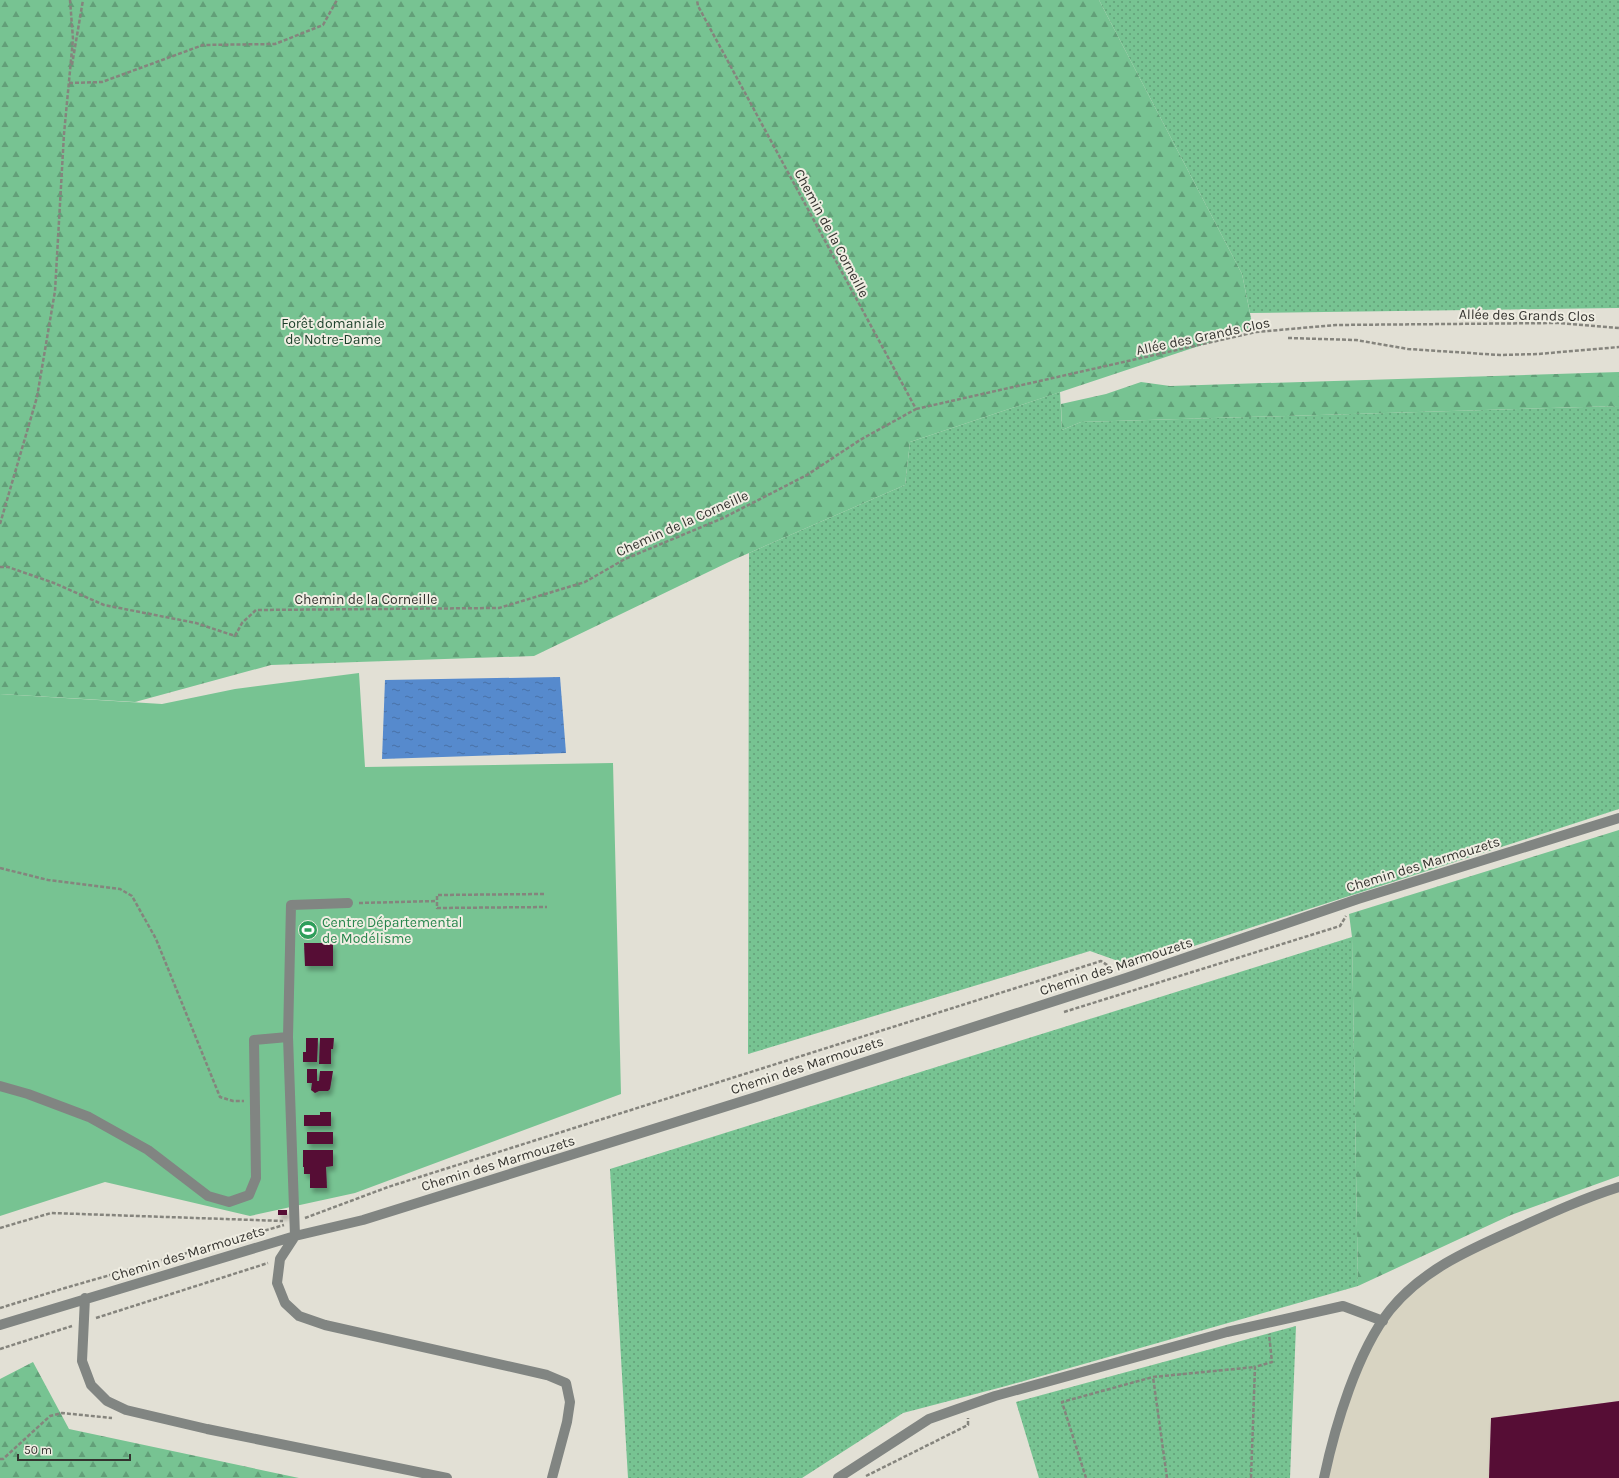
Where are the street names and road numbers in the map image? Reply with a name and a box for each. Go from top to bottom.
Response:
street label: Chemin de la Corneille [790,166,873,300]
street label: Allée des Grands Clos [1459,306,1595,325]
street label: Allée des Grands Clos [1135,314,1272,359]
street label: Chemin de la Corneille [613,487,751,560]
street label: Chemin de la Corneille [294,591,438,608]
street label: Chemin des Marmouzets [1344,833,1502,896]
street label: Chemin des Marmouzets [1038,934,1195,999]
street label: Chemin des Marmouzets [729,1033,886,1098]
street label: Chemin des Marmouzets [419,1132,577,1195]
street label: Chemin des Marmouzets [109,1222,267,1285]

